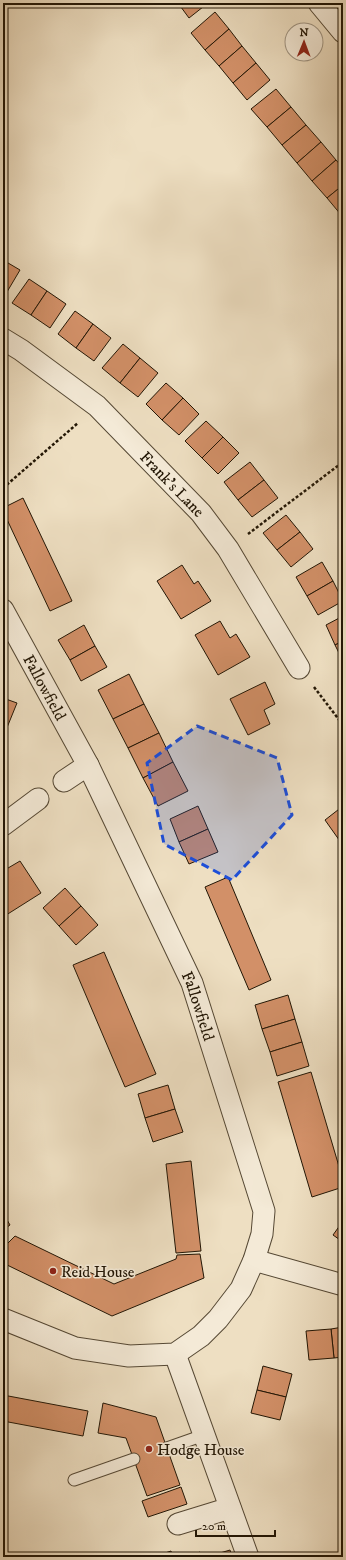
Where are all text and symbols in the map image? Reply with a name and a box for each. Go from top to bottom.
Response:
north arrow [284,22,324,62]
text: N [300,26,309,40]
street label: Frank's Lane [135,447,209,522]
street label: Fallowfield [18,651,71,724]
street label: Fallowfield [177,968,219,1043]
place label: Reid House [61,1262,135,1282]
marker: Reid House [48,1266,58,1276]
place label: Hodge House [157,1440,245,1460]
marker: Hodge House [144,1444,154,1454]
scale bar [196,1512,275,1538]
text: 20 m [202,1519,226,1534]

